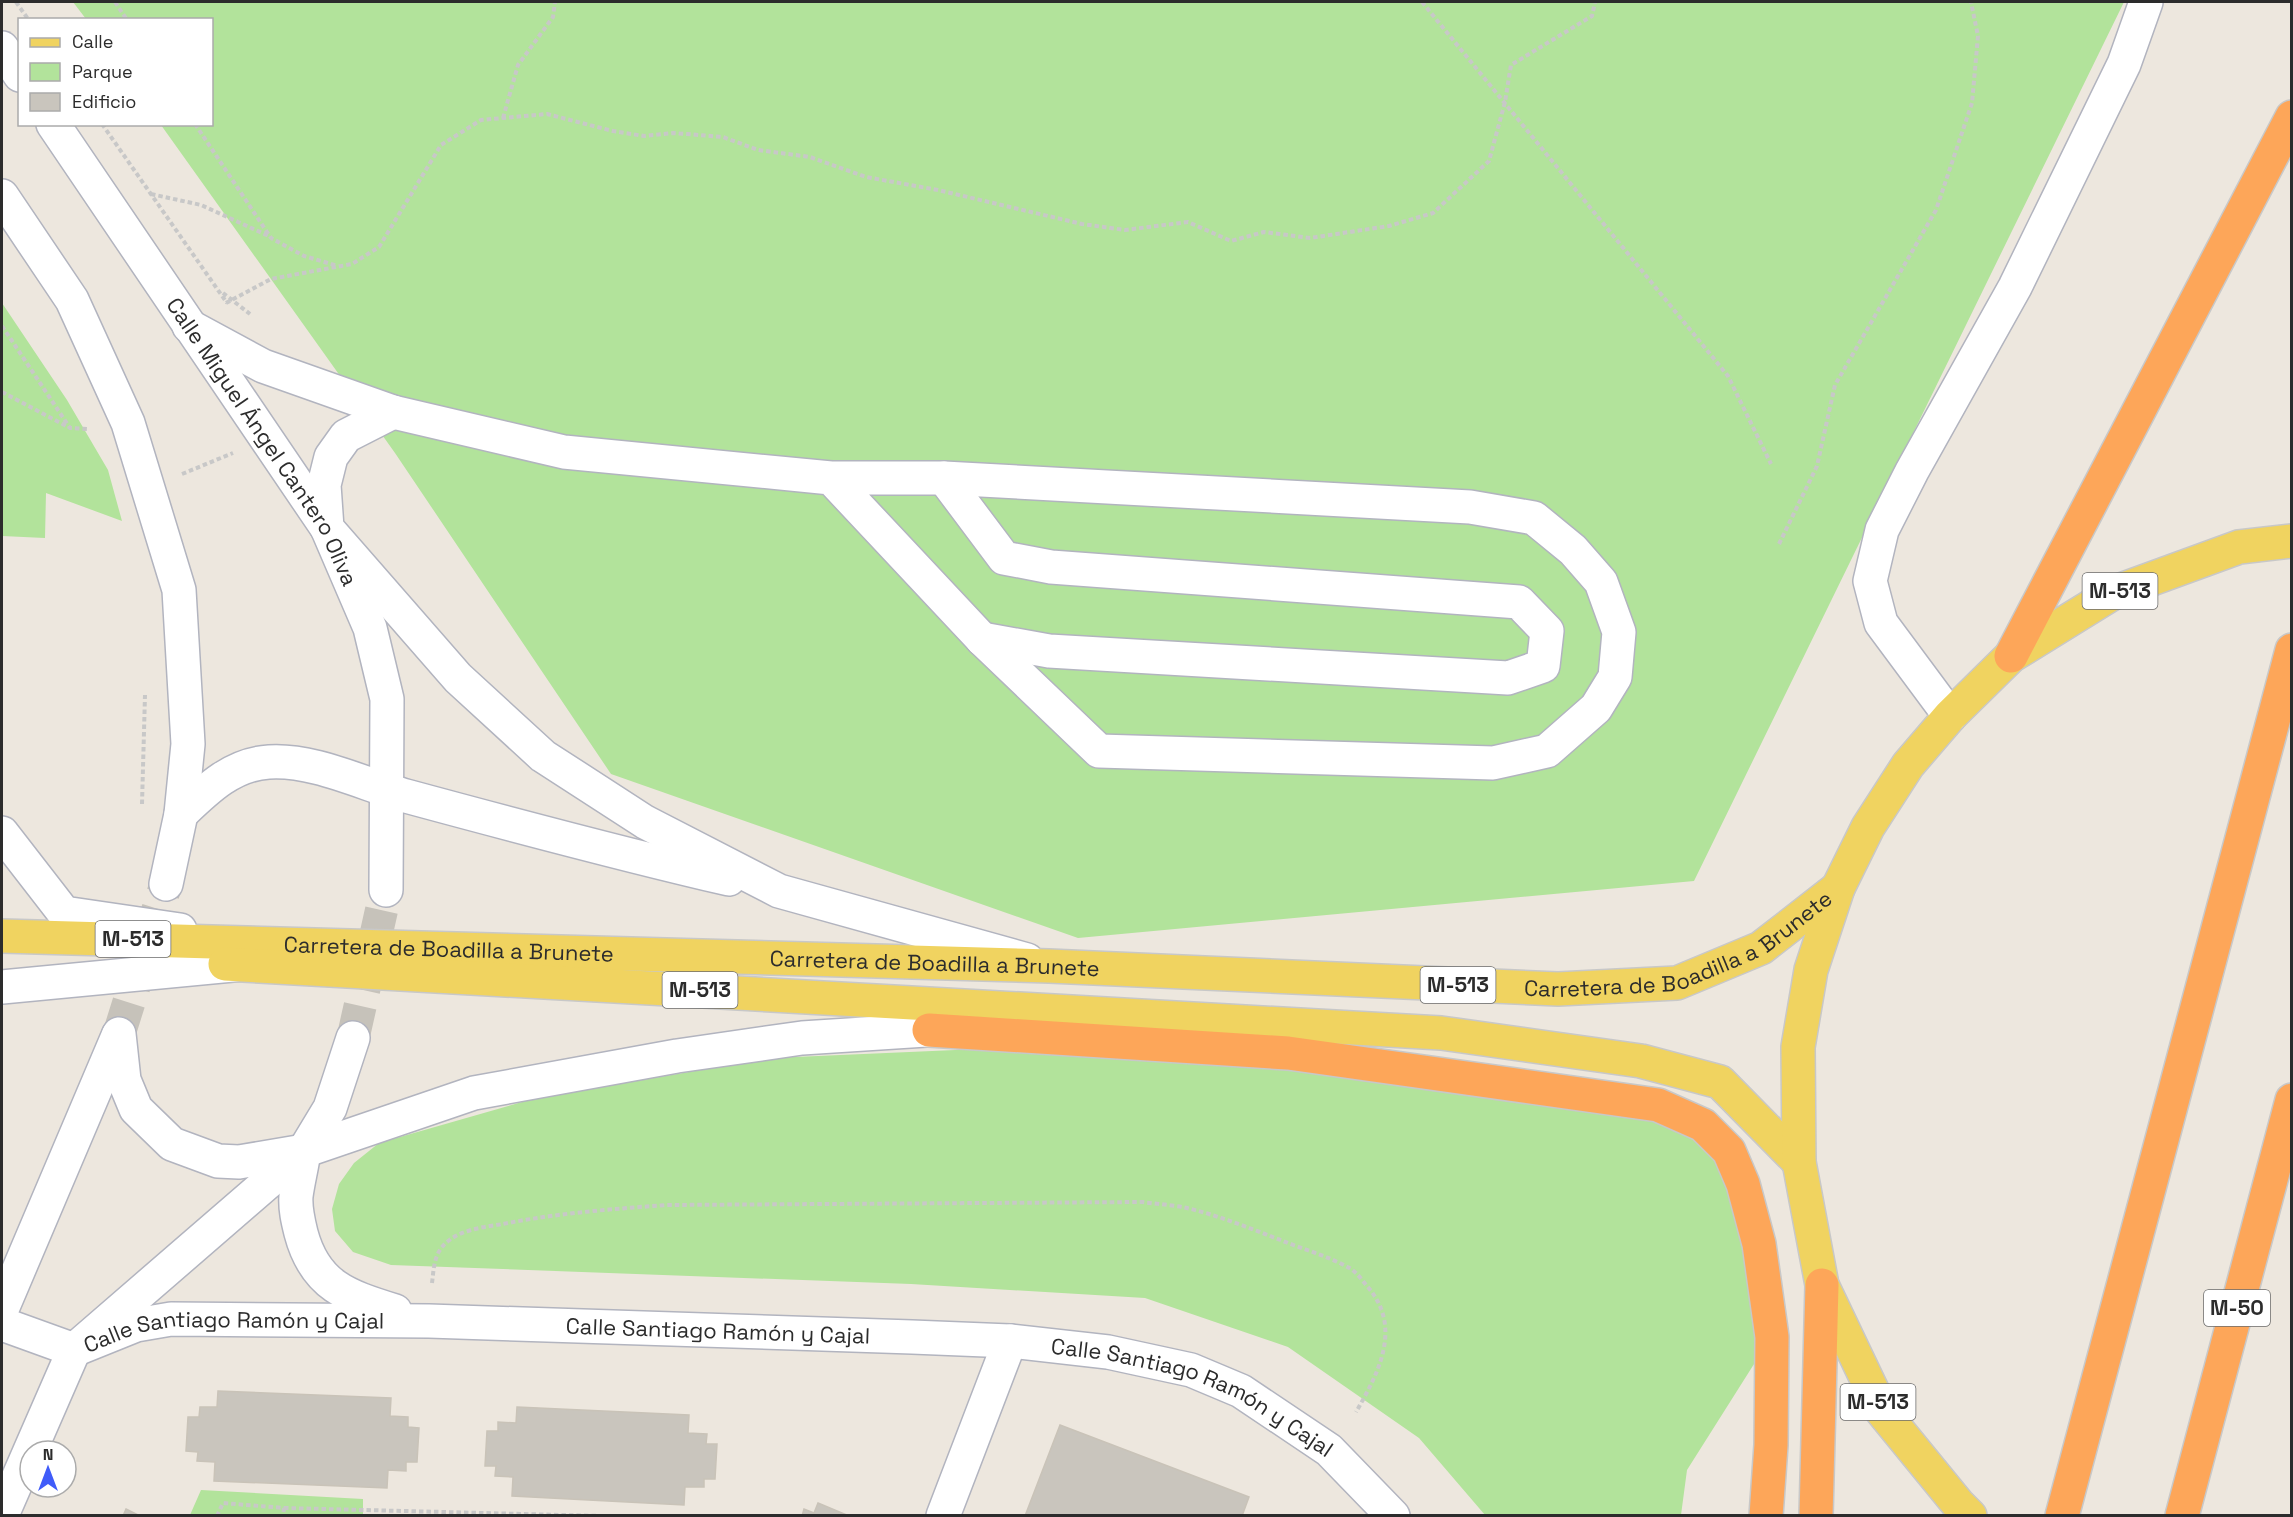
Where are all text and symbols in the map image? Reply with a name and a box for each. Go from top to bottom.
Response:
legend [18,18,213,126]
text: Calle [72,30,113,53]
text: Parque [72,60,133,83]
text: Edificio [72,90,136,113]
street label: Calle Miguel Ángel Cantero Oliva [161,292,364,590]
road number: M-513 [2082,573,2158,609]
street label: Carretera de Boadilla a Brunete [1523,884,1837,1003]
road number: M-513 [96,921,170,957]
street label: Carretera de Boadilla a Brunete [283,930,614,968]
street label: Carretera de Boadilla a Brunete [769,944,1100,982]
road number: M-513 [1420,967,1496,1003]
road number: M-513 [662,972,738,1008]
road number: M-50 [2204,1290,2270,1326]
street label: Calle Santiago Ramón y Cajal [79,1304,384,1359]
street label: Calle Santiago Ramón y Cajal [565,1312,871,1350]
street label: Calle Santiago Ramón y Cajal [1050,1332,1339,1463]
road number: M-513 [1840,1384,1916,1420]
north arrow [18,1439,78,1499]
text: N [43,1444,53,1465]

